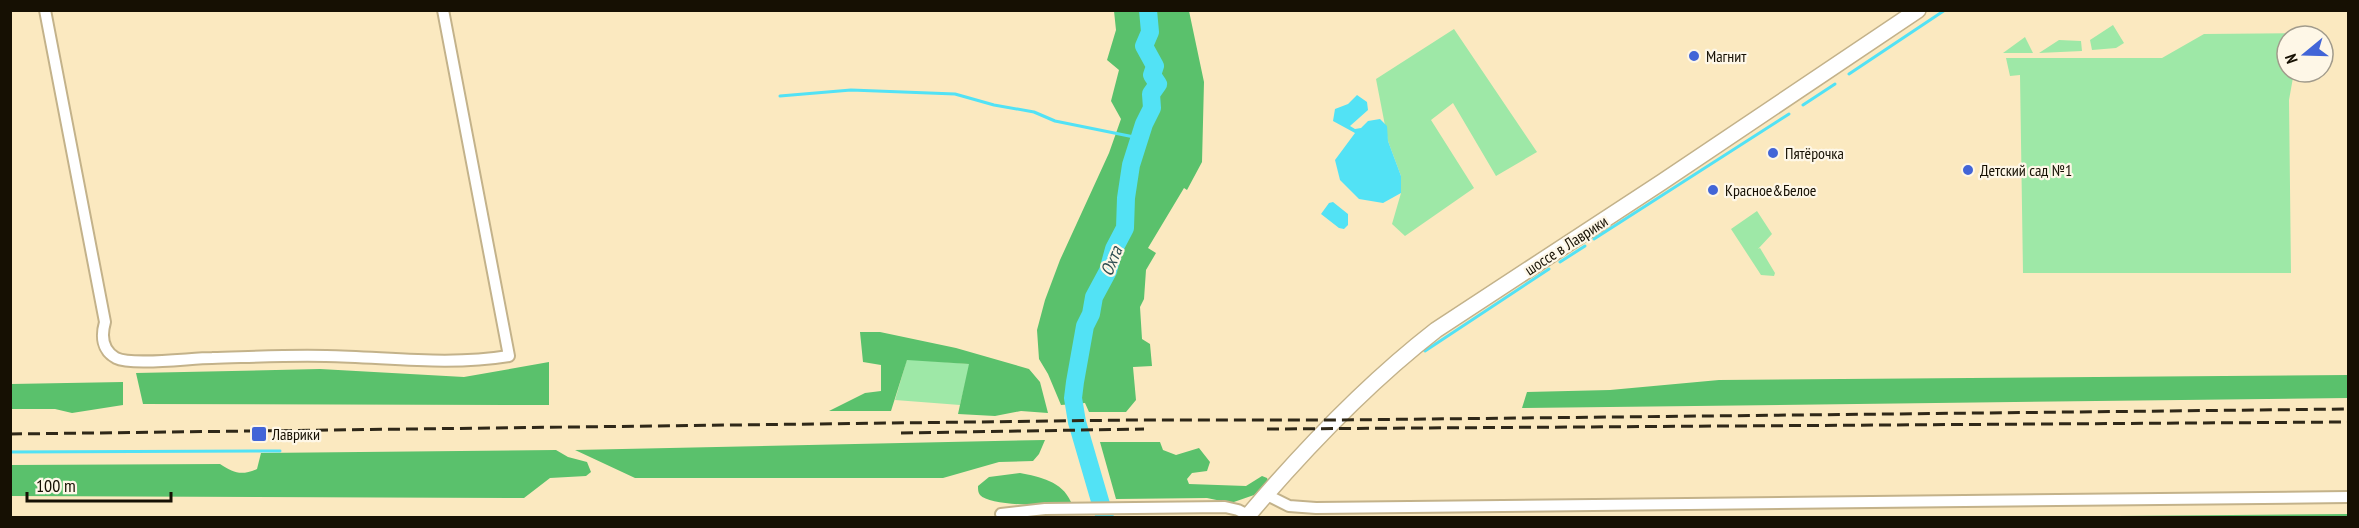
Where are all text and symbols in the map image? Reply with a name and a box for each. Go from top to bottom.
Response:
north arrow [2275,24,2335,84]
place label: Магнит [1706,46,1747,66]
marker: Магнит [1687,49,1701,63]
text: N [2280,52,2302,66]
place label: Пятёрочка [1785,143,1844,163]
marker: Пятёрочка [1766,146,1780,160]
place label: Детский сад №1 [1980,160,2072,180]
marker: Детский сад №1 [1961,163,1975,177]
place label: Красное&Белое [1725,180,1816,200]
marker: Красное&Белое [1706,183,1720,197]
street label: шоссе в Лаврики [1521,211,1611,279]
water label: Охта [1095,242,1128,279]
place label: Лаврики [271,424,320,444]
marker: Лаврики [250,425,268,443]
scale bar [27,465,171,503]
text: 100 m [36,474,76,497]

